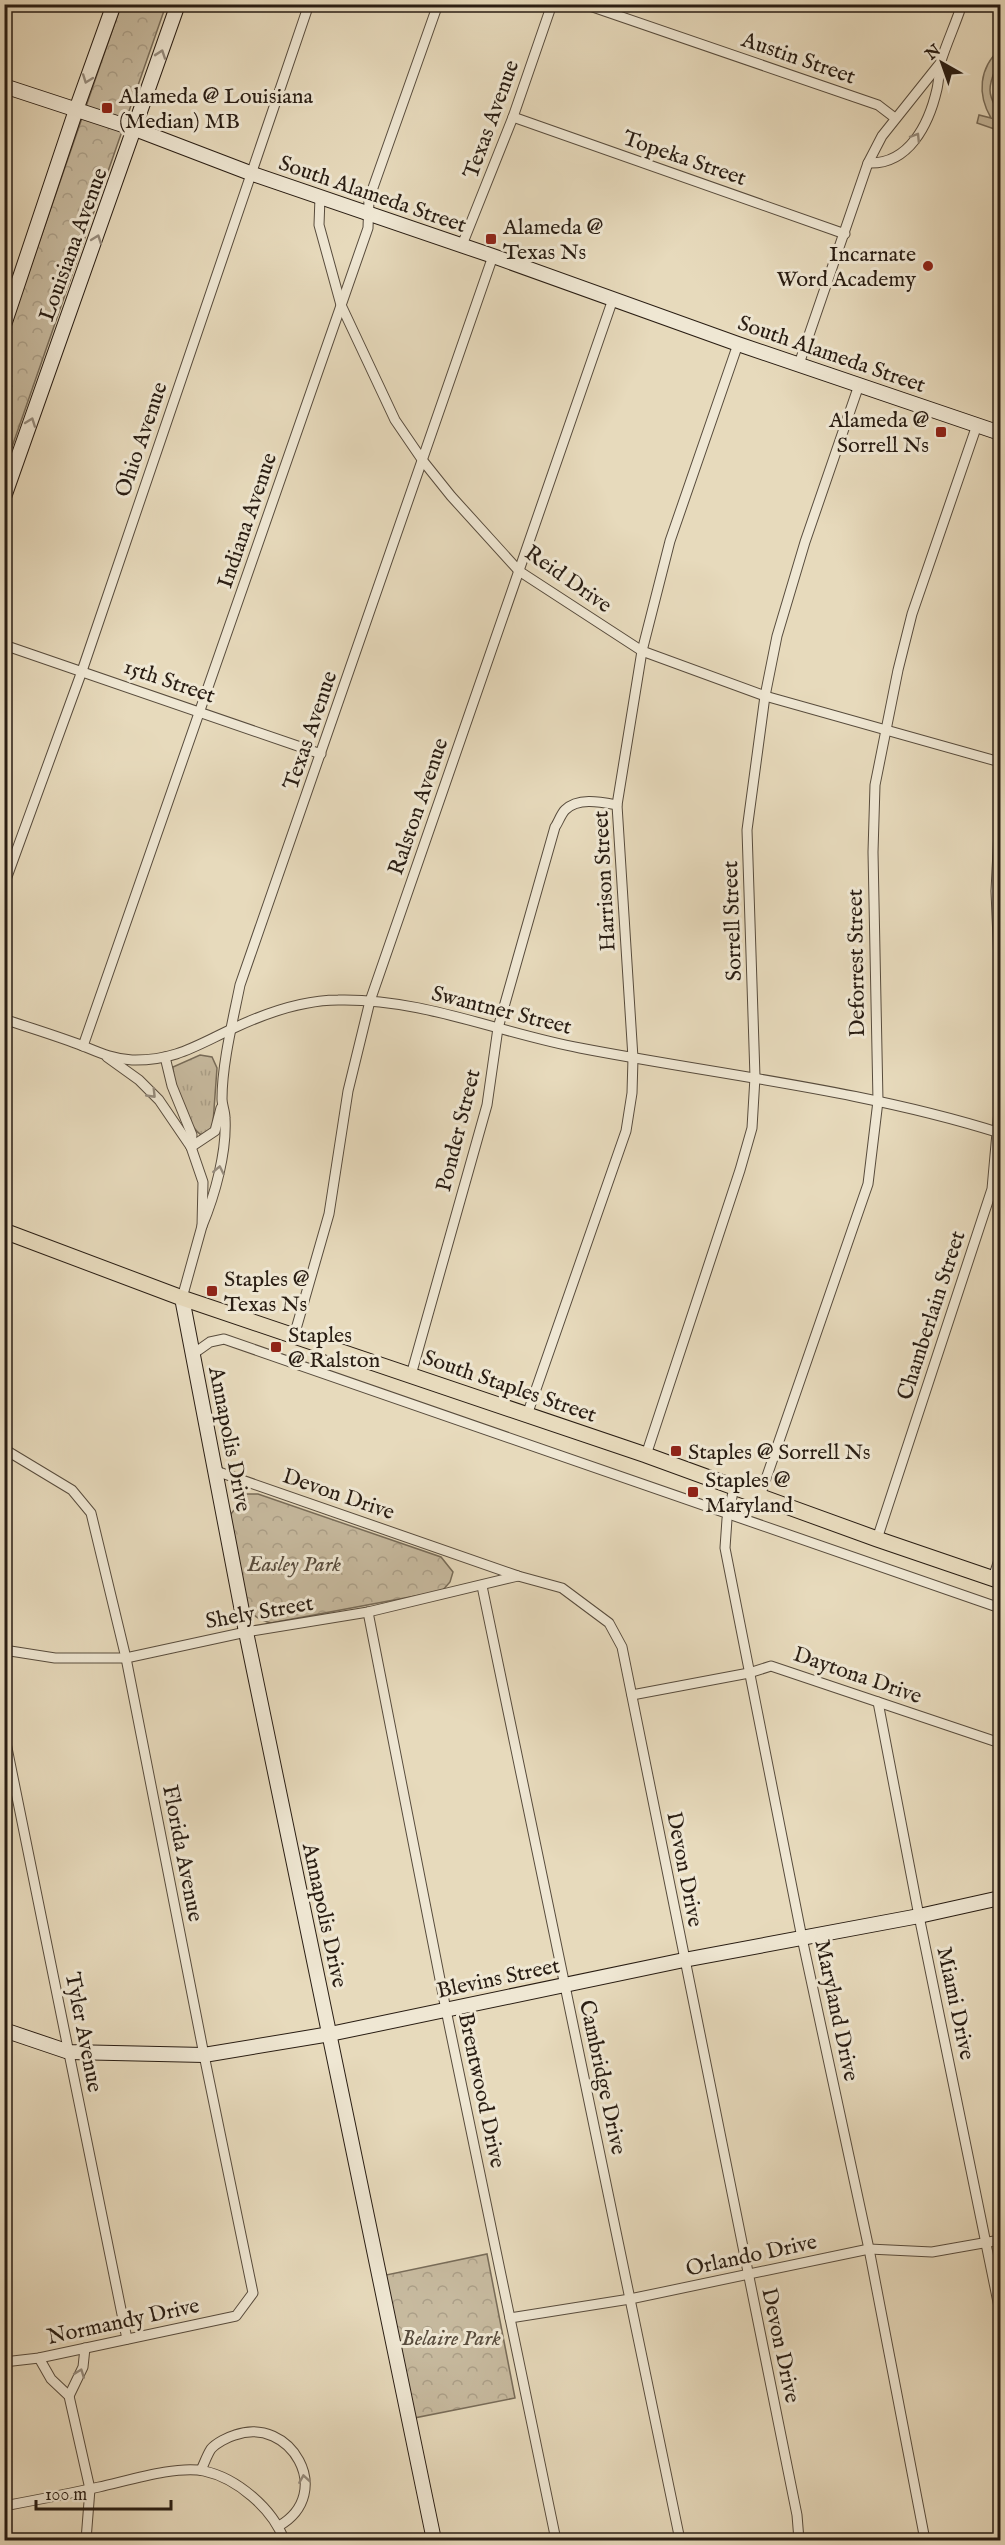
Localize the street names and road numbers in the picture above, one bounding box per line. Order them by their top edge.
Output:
street label: Austin Street [737,26,859,92]
street label: Texas Avenue [457,57,526,183]
street label: Topeka Street [619,125,750,193]
street label: South Alameda Street [275,150,470,240]
street label: Louisiana Avenue [33,164,115,325]
street label: South Alameda Street [734,310,929,400]
street label: Ohio Avenue [109,379,175,501]
street label: Indiana Avenue [212,449,284,592]
street label: Reid Drive [519,539,617,620]
street label: 15th Street [120,653,219,711]
street label: Texas Avenue [277,667,344,794]
street label: Ralston Avenue [382,735,455,879]
street label: Harrison Street [587,809,623,952]
street label: Sorrell Street [717,860,749,982]
street label: Deforrest Street [842,888,872,1037]
street label: Swantner Street [429,980,575,1042]
street label: Ponder Street [430,1066,488,1195]
street label: Chamberlain Street [891,1227,973,1404]
street label: South Staples Street [419,1344,600,1430]
street label: Annapolis Drive [201,1363,257,1514]
street label: Devon Drive [279,1463,398,1527]
street label: Shely Street [203,1590,316,1636]
street label: Daytona Drive [789,1641,925,1711]
street label: Florida Avenue [155,1783,209,1924]
street label: Devon Drive [659,1809,709,1929]
street label: Annapolis Drive [295,1840,353,1990]
street label: Maryland Drive [807,1937,865,2084]
street label: Miami Drive [929,1944,981,2063]
street label: Blevins Street [434,1952,563,2006]
street label: Tyler Avenue [58,1970,108,2095]
street label: Cambridge Drive [572,1997,632,2157]
street label: Brentwood Drive [451,2010,511,2170]
street label: Orlando Drive [683,2228,819,2283]
street label: Devon Drive [754,2285,806,2405]
street label: Normandy Drive [45,2292,202,2352]

